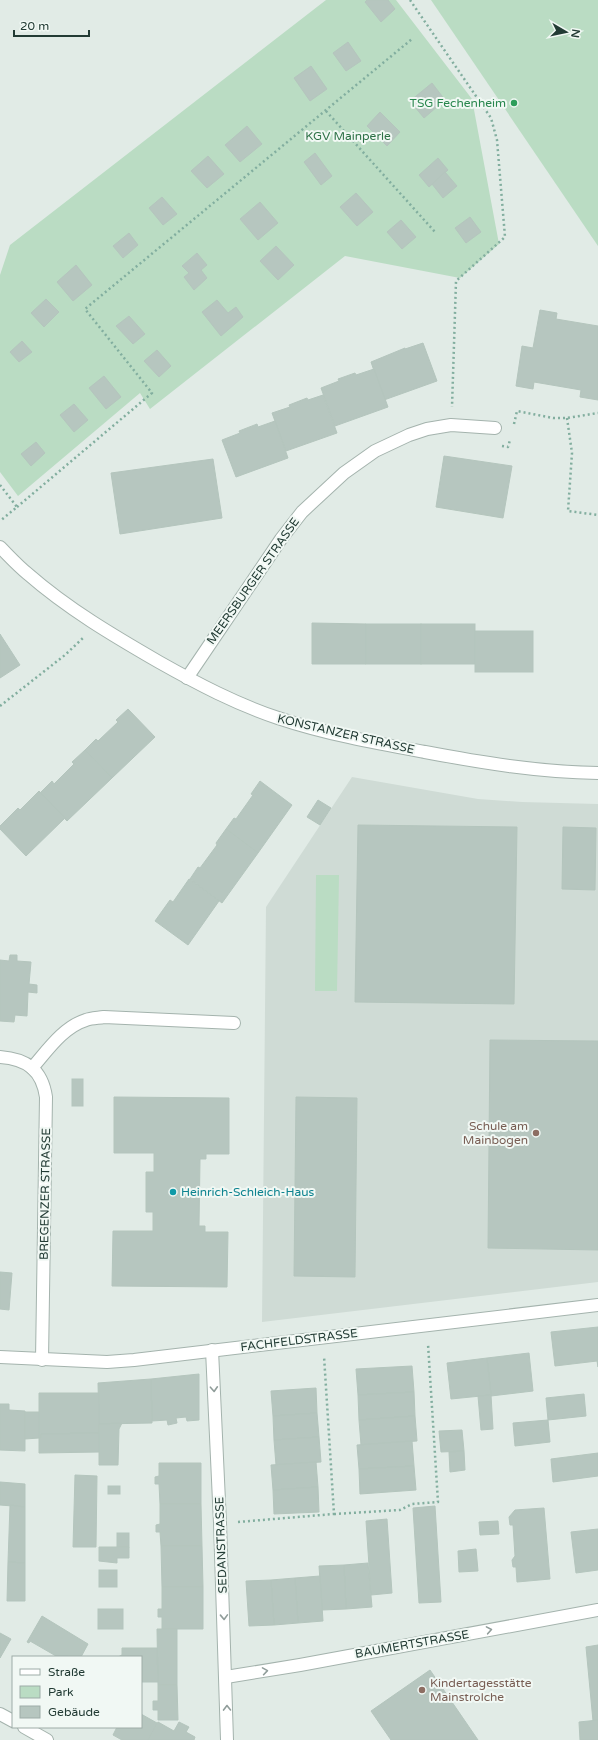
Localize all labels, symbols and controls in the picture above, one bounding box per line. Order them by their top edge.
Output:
scale bar [14,12,89,38]
north arrow [546,12,586,52]
text: 20 m [20,19,49,33]
text: N [568,28,582,39]
place label: TSG Fechenheim [410,96,506,110]
marker: TSG Fechenheim [509,98,519,108]
park label: KGV Mainperle [305,129,391,143]
street label: MEERSBURGER STRASSE [204,515,302,647]
street label: KONSTANZER STRASSE [276,711,416,757]
place label: Schule am Mainbogen [463,1119,528,1147]
street label: BREGENZER STRASSE [37,1128,53,1260]
marker: Schule am Mainbogen [531,1128,541,1138]
place label: Heinrich-Schleich-Haus [181,1185,314,1199]
marker: Heinrich-Schleich-Haus [168,1187,178,1197]
street label: FACHFELDSTRASSE [240,1326,359,1354]
one-way arrow [210,1386,218,1392]
street label: SEDANSTRASSE [212,1496,230,1594]
one-way arrow [220,1614,228,1620]
one-way arrow [486,1626,492,1635]
street label: BAUMERTSTRASSE [354,1627,470,1661]
legend [12,1656,142,1728]
text: Straße [48,1665,85,1679]
one-way arrow [261,1667,268,1675]
place label: Kindertagesstätte Mainstrolche [430,1676,532,1704]
text: Park [48,1685,74,1699]
marker: Kindertagesstätte Mainstrolche [417,1685,427,1695]
text: Gebäude [48,1705,100,1719]
one-way arrow [223,1705,231,1711]

